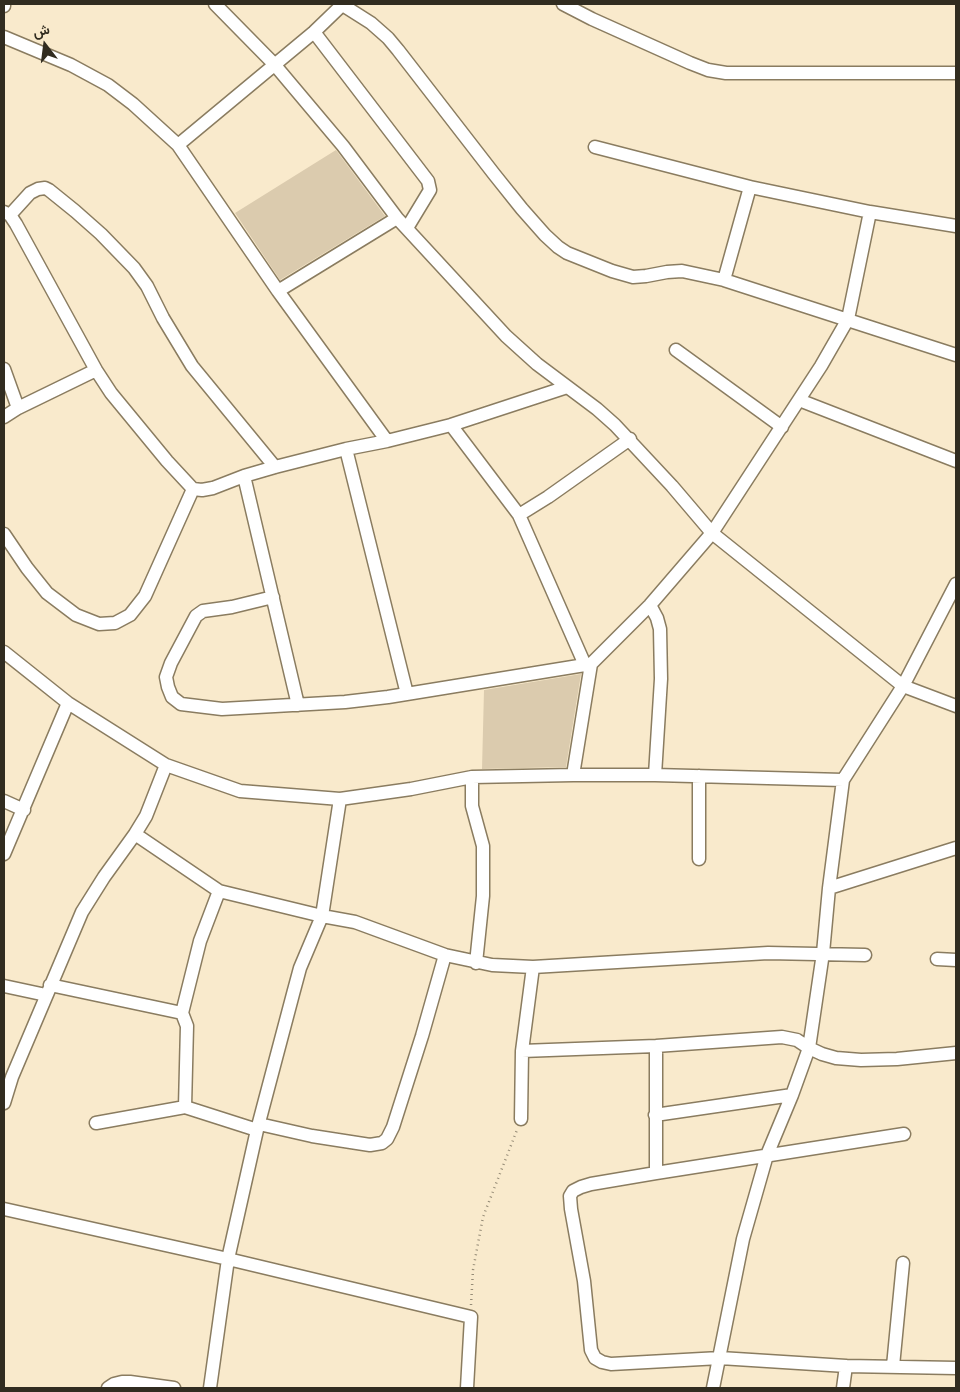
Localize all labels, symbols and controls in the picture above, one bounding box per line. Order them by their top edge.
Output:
north arrow [20,20,70,70]
text: ش [31,20,52,41]

